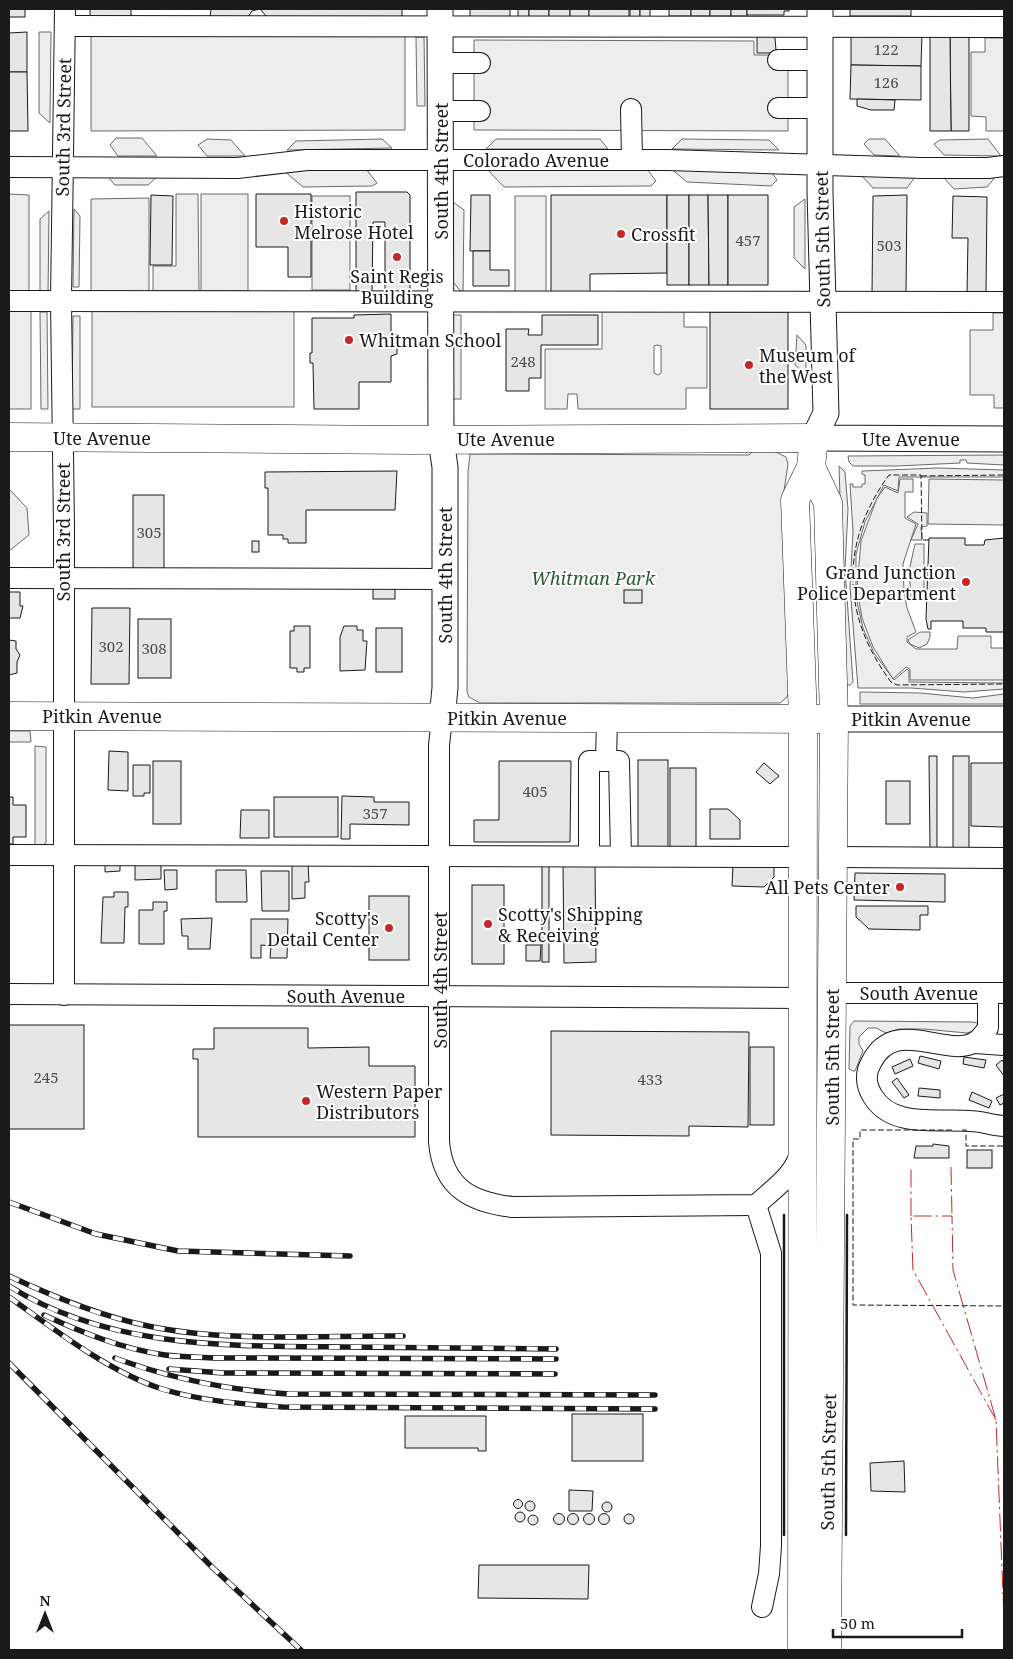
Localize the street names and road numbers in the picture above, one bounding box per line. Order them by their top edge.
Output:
street label: South 3rd Street [50,58,76,196]
street label: South 4th Street [429,103,453,239]
street label: Colorado Avenue [463,148,609,172]
street label: South 5th Street [809,170,835,308]
street label: Ute Avenue [53,426,151,450]
street label: Ute Avenue [457,427,555,451]
street label: Ute Avenue [862,427,960,451]
street label: South 3rd Street [51,463,75,601]
street label: South 4th Street [433,507,457,643]
street label: Pitkin Avenue [42,704,162,728]
street label: Pitkin Avenue [447,706,567,730]
street label: Pitkin Avenue [851,707,971,731]
street label: South 4th Street [428,912,452,1048]
street label: South Avenue [860,981,978,1005]
street label: South Avenue [287,984,405,1008]
street label: South 5th Street [820,989,844,1125]
street label: South 5th Street [815,1393,841,1531]

